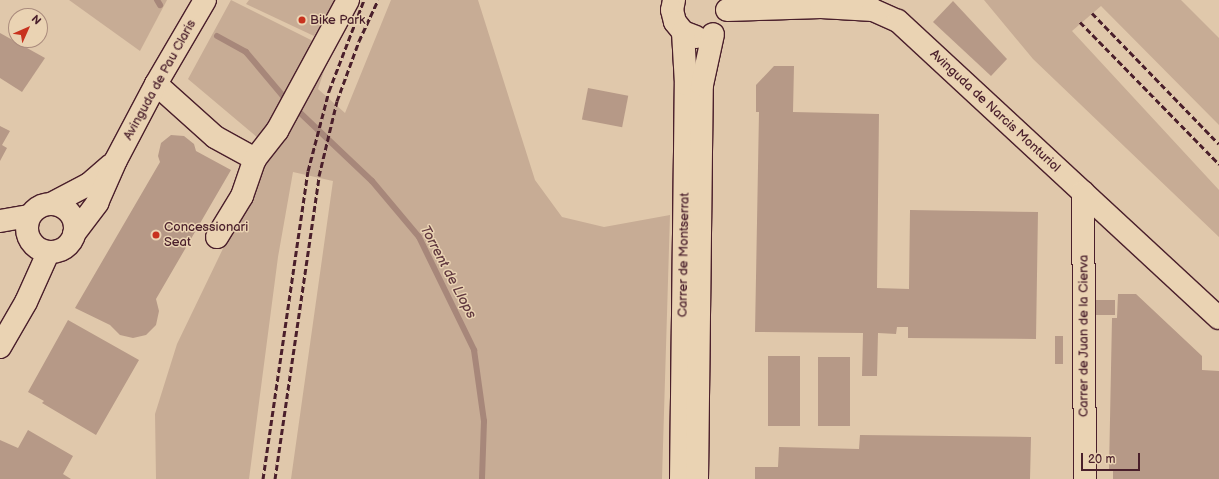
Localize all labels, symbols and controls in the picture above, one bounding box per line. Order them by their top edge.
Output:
north arrow [8,8,48,48]
text: N [29,12,44,27]
place label: Bike Park [310,12,365,28]
marker: Bike Park [297,15,307,25]
street label: Avinguda de Pau Claris [120,17,200,143]
street label: Avinguda de Narcis Monturiol [927,46,1063,176]
street label: Carrer de Montserrat [675,193,693,317]
place label: Concessionari Seat [164,220,248,251]
water label: Torrent de Llops [416,223,480,321]
marker: Concessionari Seat [151,230,161,240]
street label: Carrer de Juan de la Cierva [1076,255,1092,417]
scale bar [1083,445,1142,471]
text: 20 m [1088,452,1115,467]

